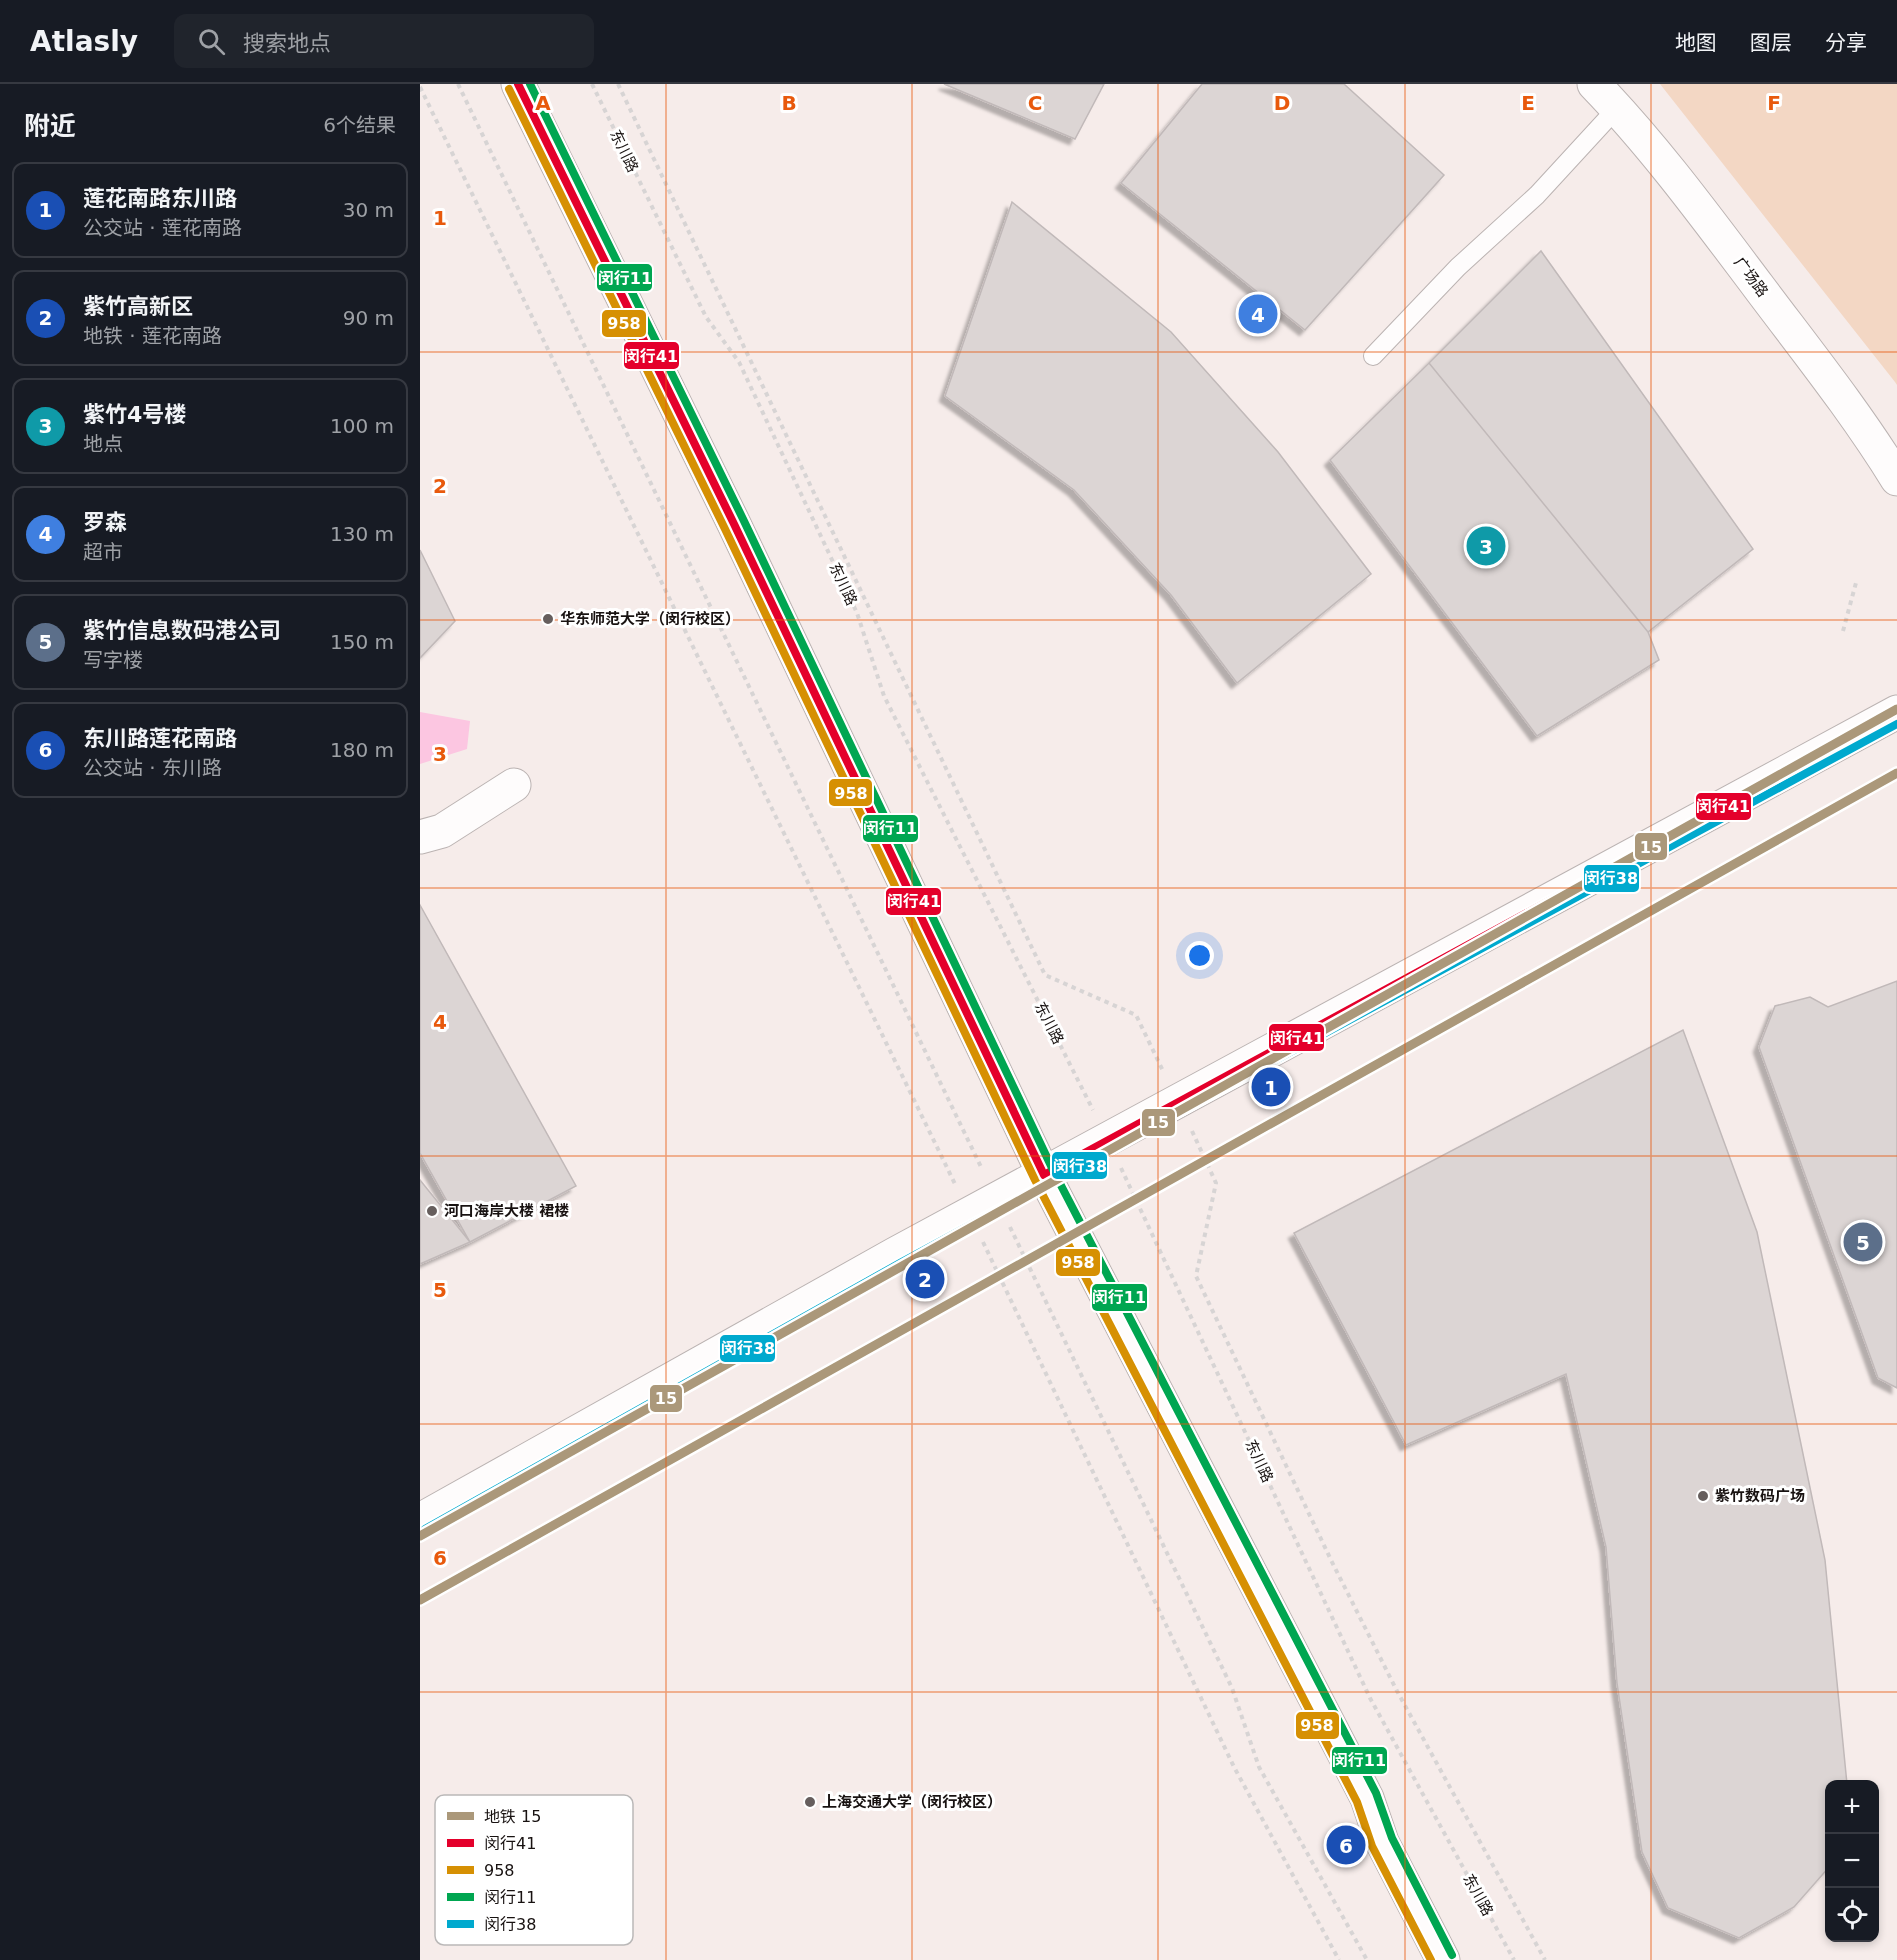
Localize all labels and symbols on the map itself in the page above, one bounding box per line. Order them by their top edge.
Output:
text: A [535,91,551,115]
text: B [781,91,797,115]
text: C [1028,91,1042,115]
text: D [1274,91,1290,115]
text: E [1521,91,1535,115]
text: F [1767,91,1781,115]
street label: 东川路 [606,127,642,175]
text: 1 [433,206,447,230]
street label: 广场路 [1730,254,1772,300]
line badge: 闵行11 [596,263,653,292]
text: 闵行11 [598,269,652,288]
pin: 4 [1238,292,1278,336]
line badge: 958 [601,309,647,338]
text: 958 [607,314,641,333]
line badge: 闵行41 [623,341,680,370]
text: 闵行41 [624,347,678,366]
text: 2 [433,474,447,498]
pin: 3 [1466,524,1506,568]
street label: 东川路 [825,560,861,608]
place label: 华东师范大学（闵行校区） [560,610,740,628]
marker: 华东师范大学（闵行校区） [541,612,555,626]
text: 3 [433,742,447,766]
line badge: 958 [828,778,873,807]
text: 958 [834,784,868,803]
line badge: 闵行41 [1695,792,1752,821]
text: 闵行41 [1696,797,1750,816]
line badge: 闵行11 [862,814,919,843]
text: 闵行11 [863,819,917,838]
line badge: 15 [1634,832,1668,861]
text: 15 [1640,838,1662,857]
line badge: 闵行38 [1583,864,1640,893]
text: 闵行38 [1584,869,1638,888]
line badge: 闵行41 [885,887,942,916]
text: 闵行41 [887,892,941,911]
your location [1185,941,1214,970]
street label: 东川路 [1031,999,1067,1047]
text: 4 [433,1010,447,1034]
line badge: 闵行41 [1268,1023,1325,1052]
text: 闵行41 [1270,1029,1324,1048]
pin: 1 [1252,1064,1290,1110]
line badge: 15 [1141,1108,1176,1137]
text: 15 [1147,1113,1169,1132]
line badge: 闵行38 [1051,1151,1108,1180]
text: 闵行38 [1053,1157,1107,1176]
place label: 河口海岸大楼 裙楼 [444,1202,569,1220]
marker: 河口海岸大楼 裙楼 [425,1204,439,1218]
pin: 5 [1844,1220,1882,1264]
line badge: 958 [1055,1248,1101,1277]
text: 958 [1061,1253,1095,1272]
pin: 2 [906,1256,944,1302]
text: 5 [433,1278,447,1302]
line badge: 闵行11 [1091,1283,1148,1312]
text: 闵行11 [1092,1288,1146,1307]
line badge: 闵行38 [719,1334,776,1363]
text: 闵行38 [721,1339,775,1358]
line badge: 15 [649,1384,683,1413]
text: 15 [655,1389,677,1408]
street label: 东川路 [1241,1437,1277,1485]
place label: 紫竹数码广场 [1715,1487,1805,1505]
marker: 紫竹数码广场 [1696,1489,1710,1503]
text: 6 [433,1546,447,1570]
line badge: 958 [1295,1711,1340,1740]
text: 958 [1300,1716,1334,1735]
line badge: 闵行11 [1331,1746,1388,1775]
text: 闵行11 [1332,1751,1386,1770]
place label: 上海交通大学（闵行校区） [822,1793,1002,1811]
legend [435,1795,633,1945]
marker: 上海交通大学（闵行校区） [803,1795,817,1809]
text: 地铁 15 [484,1807,541,1826]
pin: 6 [1326,1822,1366,1868]
text: 闵行41 [484,1834,536,1853]
text: 958 [484,1861,515,1880]
street label: 东川路 [1459,1871,1497,1919]
text: 闵行11 [484,1888,536,1907]
text: 闵行38 [484,1915,536,1934]

